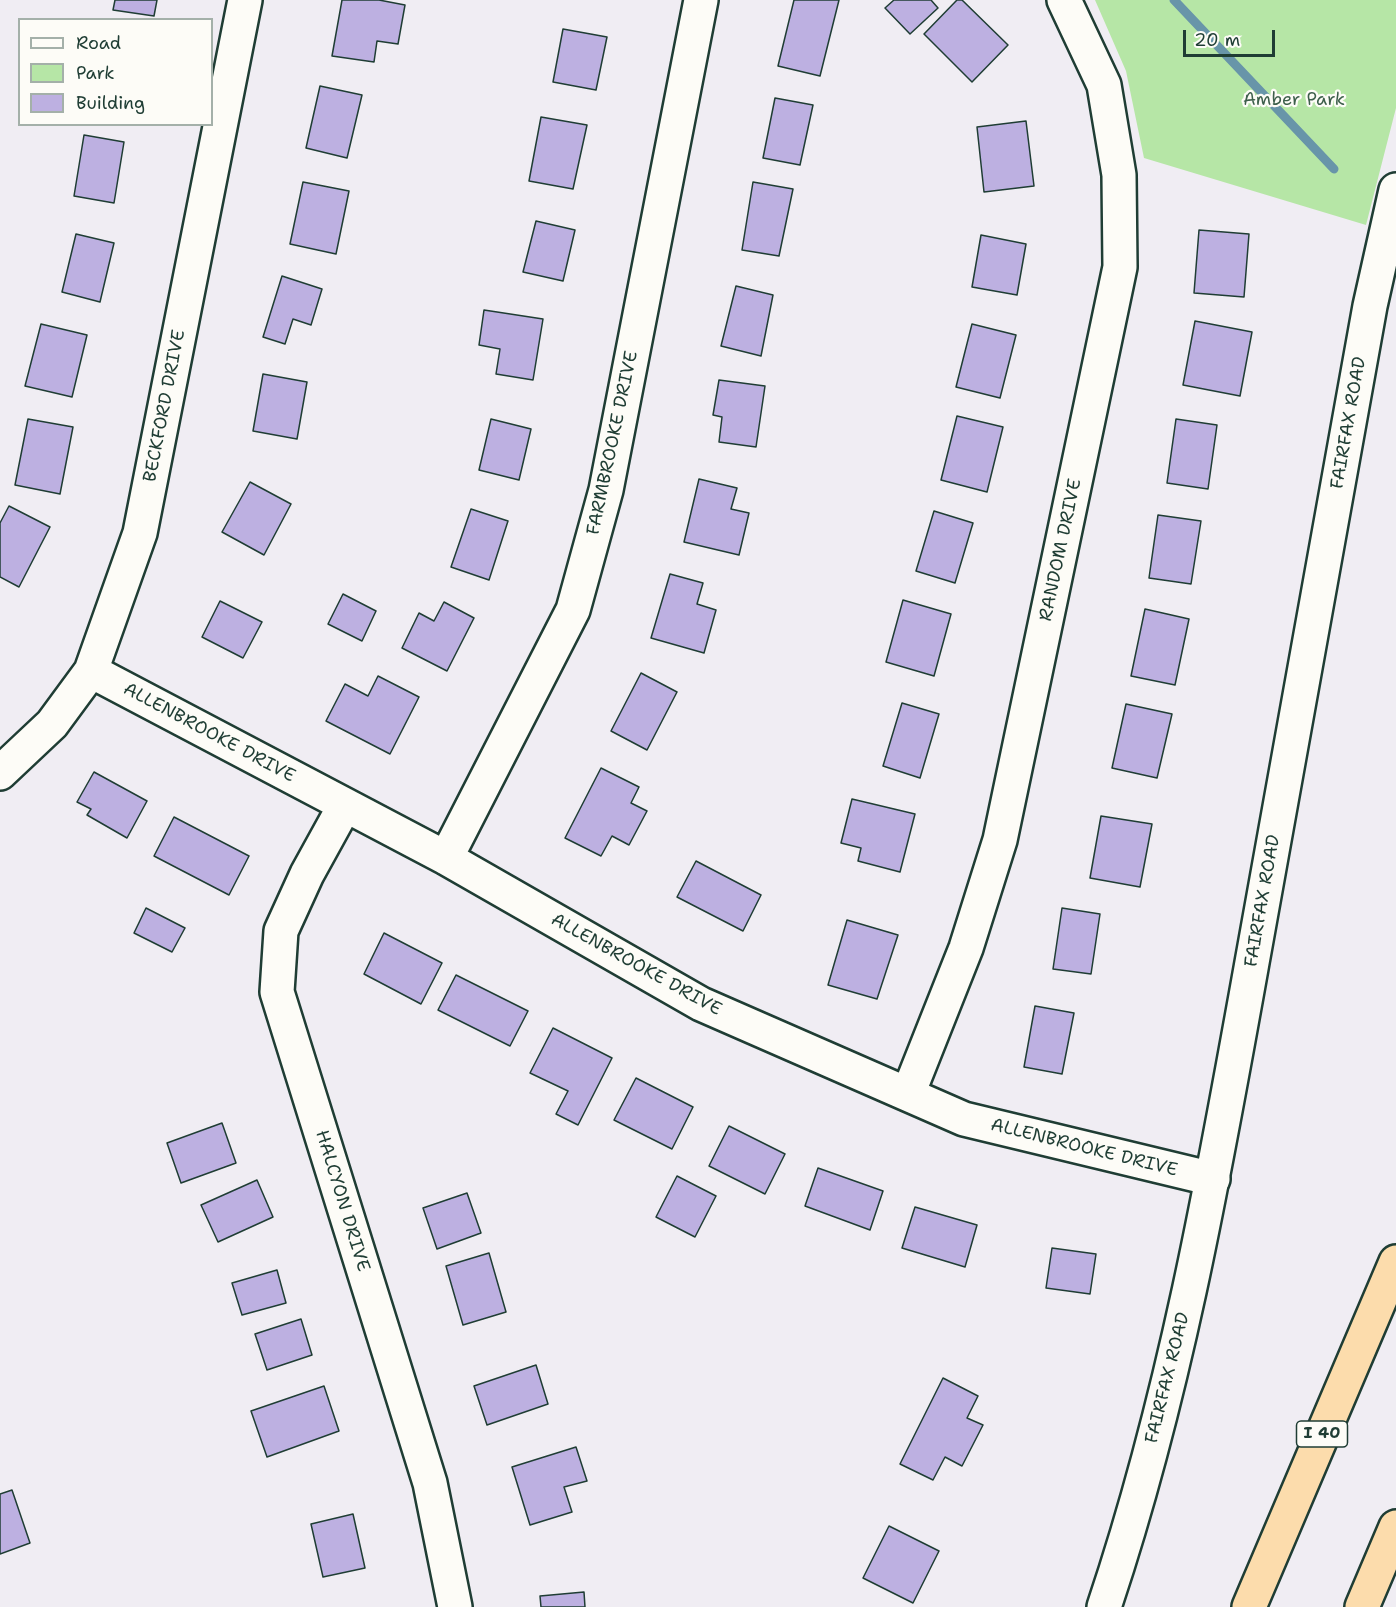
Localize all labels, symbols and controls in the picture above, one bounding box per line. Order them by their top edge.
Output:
legend [18,18,213,126]
scale bar [1186,18,1278,56]
text: 20 m [1194,28,1240,52]
text: Road [76,31,121,55]
text: Park [76,61,115,85]
park label: Amber Park [1243,89,1345,111]
text: Building [76,91,145,115]
street label: BECKFORD DRIVE [140,328,190,484]
street label: FARMBROOKE DRIVE [583,349,643,537]
street label: FAIRFAX ROAD [1327,355,1371,491]
street label: RANDOM DRIVE [1035,477,1087,623]
street label: ALLENBROOKE DRIVE [119,678,299,788]
street label: FAIRFAX ROAD [1241,833,1285,969]
street label: ALLENBROOKE DRIVE [547,909,725,1021]
street label: ALLENBROOKE DRIVE [988,1114,1180,1182]
street label: HALCYON DRIVE [310,1128,374,1274]
street label: FAIRFAX ROAD [1141,1310,1195,1446]
road number: I 40 [1296,1421,1348,1447]

